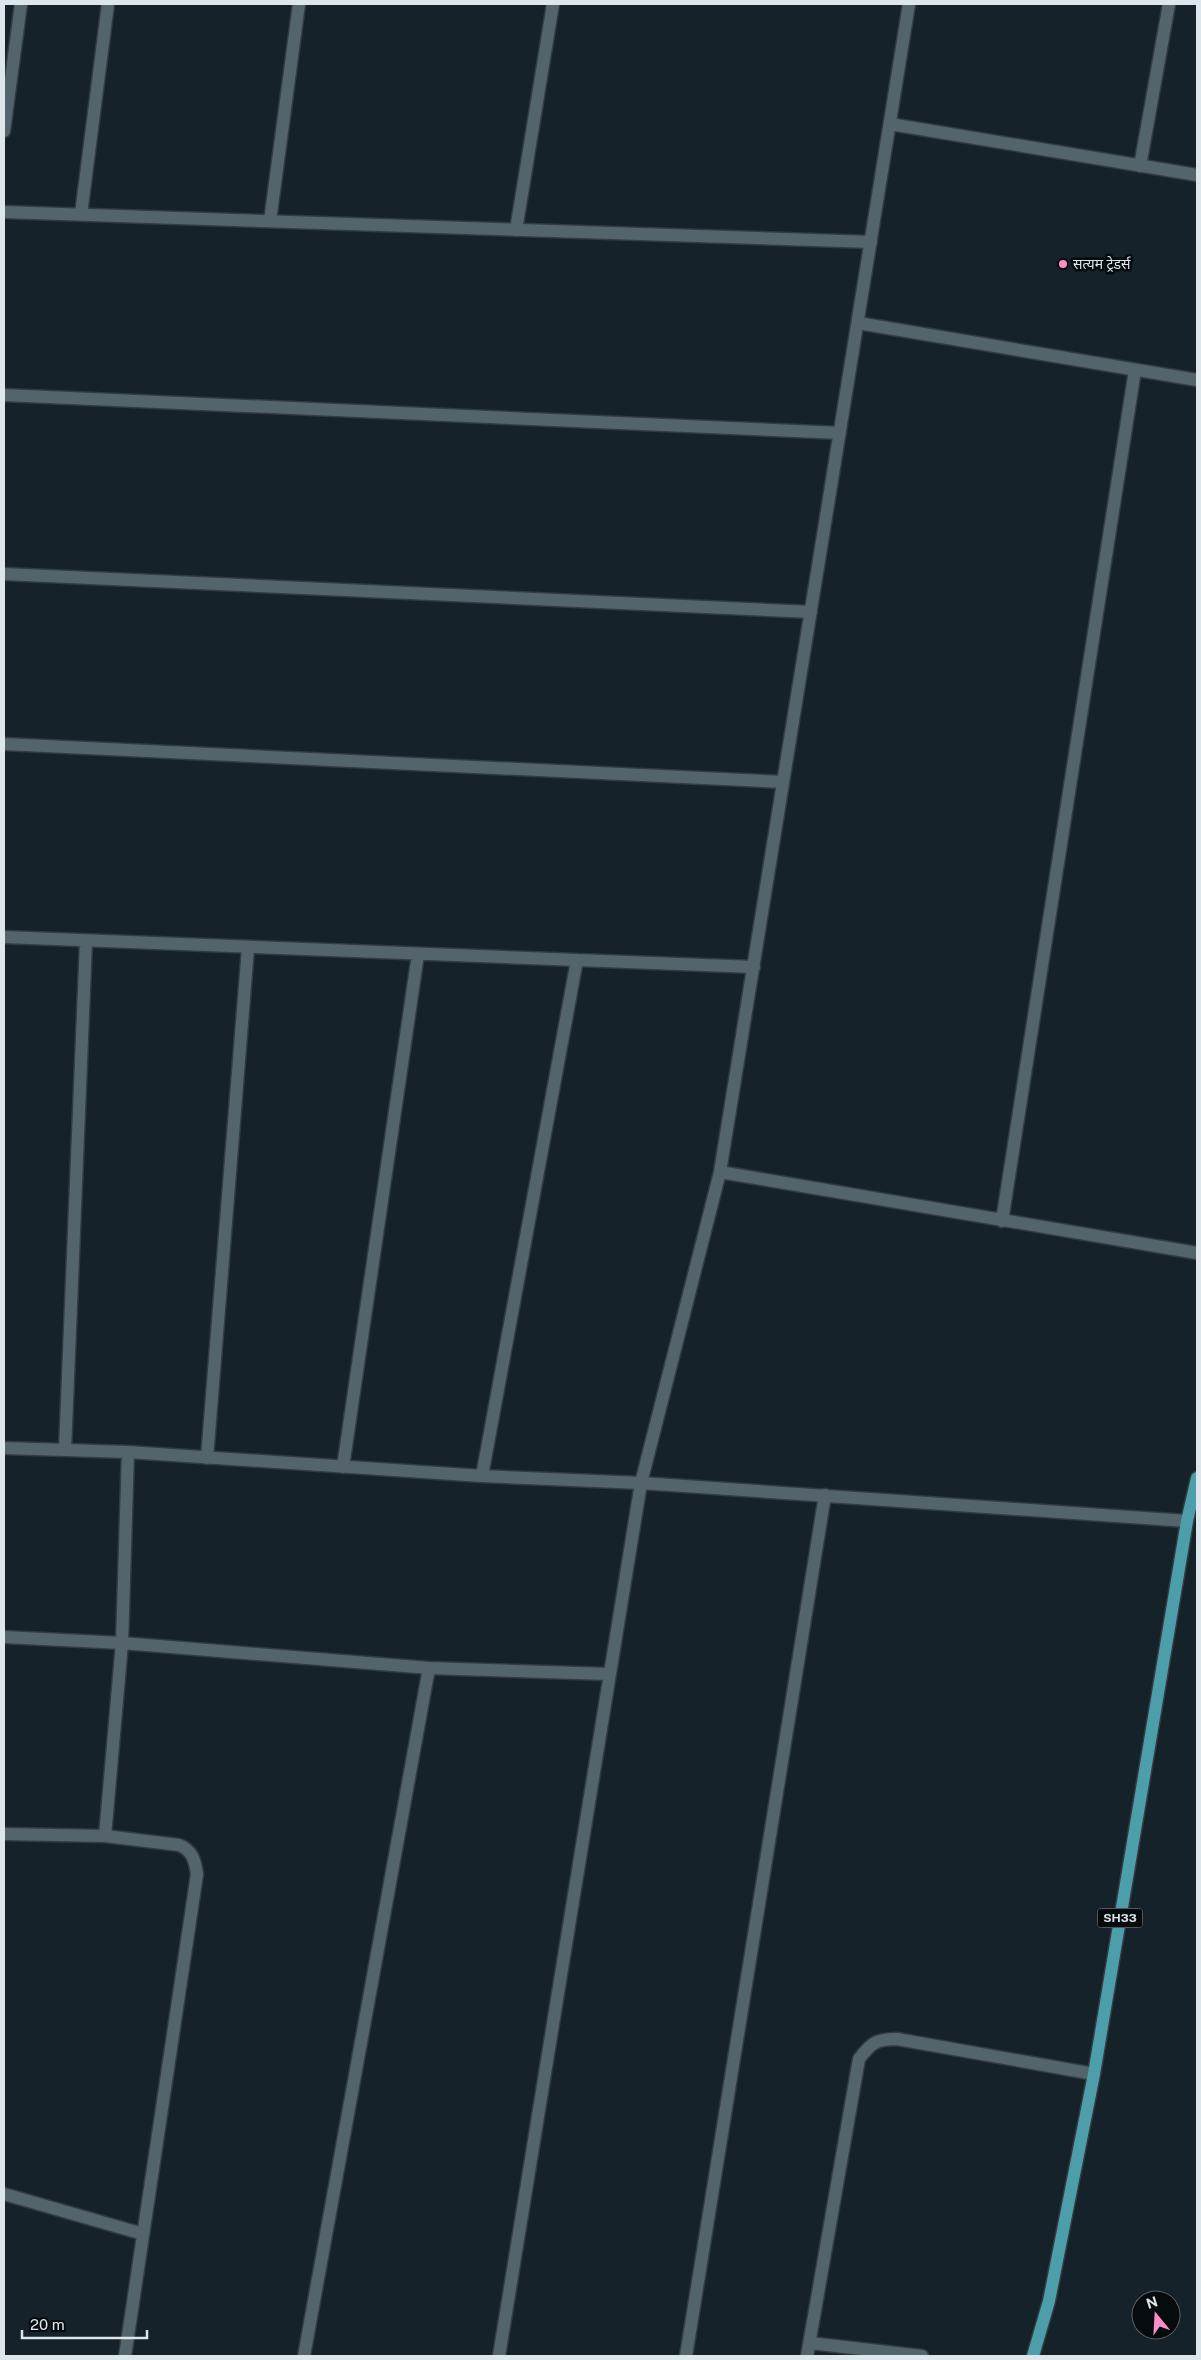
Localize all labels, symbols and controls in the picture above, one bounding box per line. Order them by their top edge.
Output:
place label: सत्यम ट्रेडर्स [1073,255,1131,273]
marker: सत्यम ट्रेडर्स [1057,258,1069,270]
road number: SH33 [1098,1909,1142,1928]
north arrow [1131,2290,1181,2340]
text: N [1144,2293,1160,2312]
scale bar [22,2308,148,2340]
text: 20 m [30,2316,65,2333]

